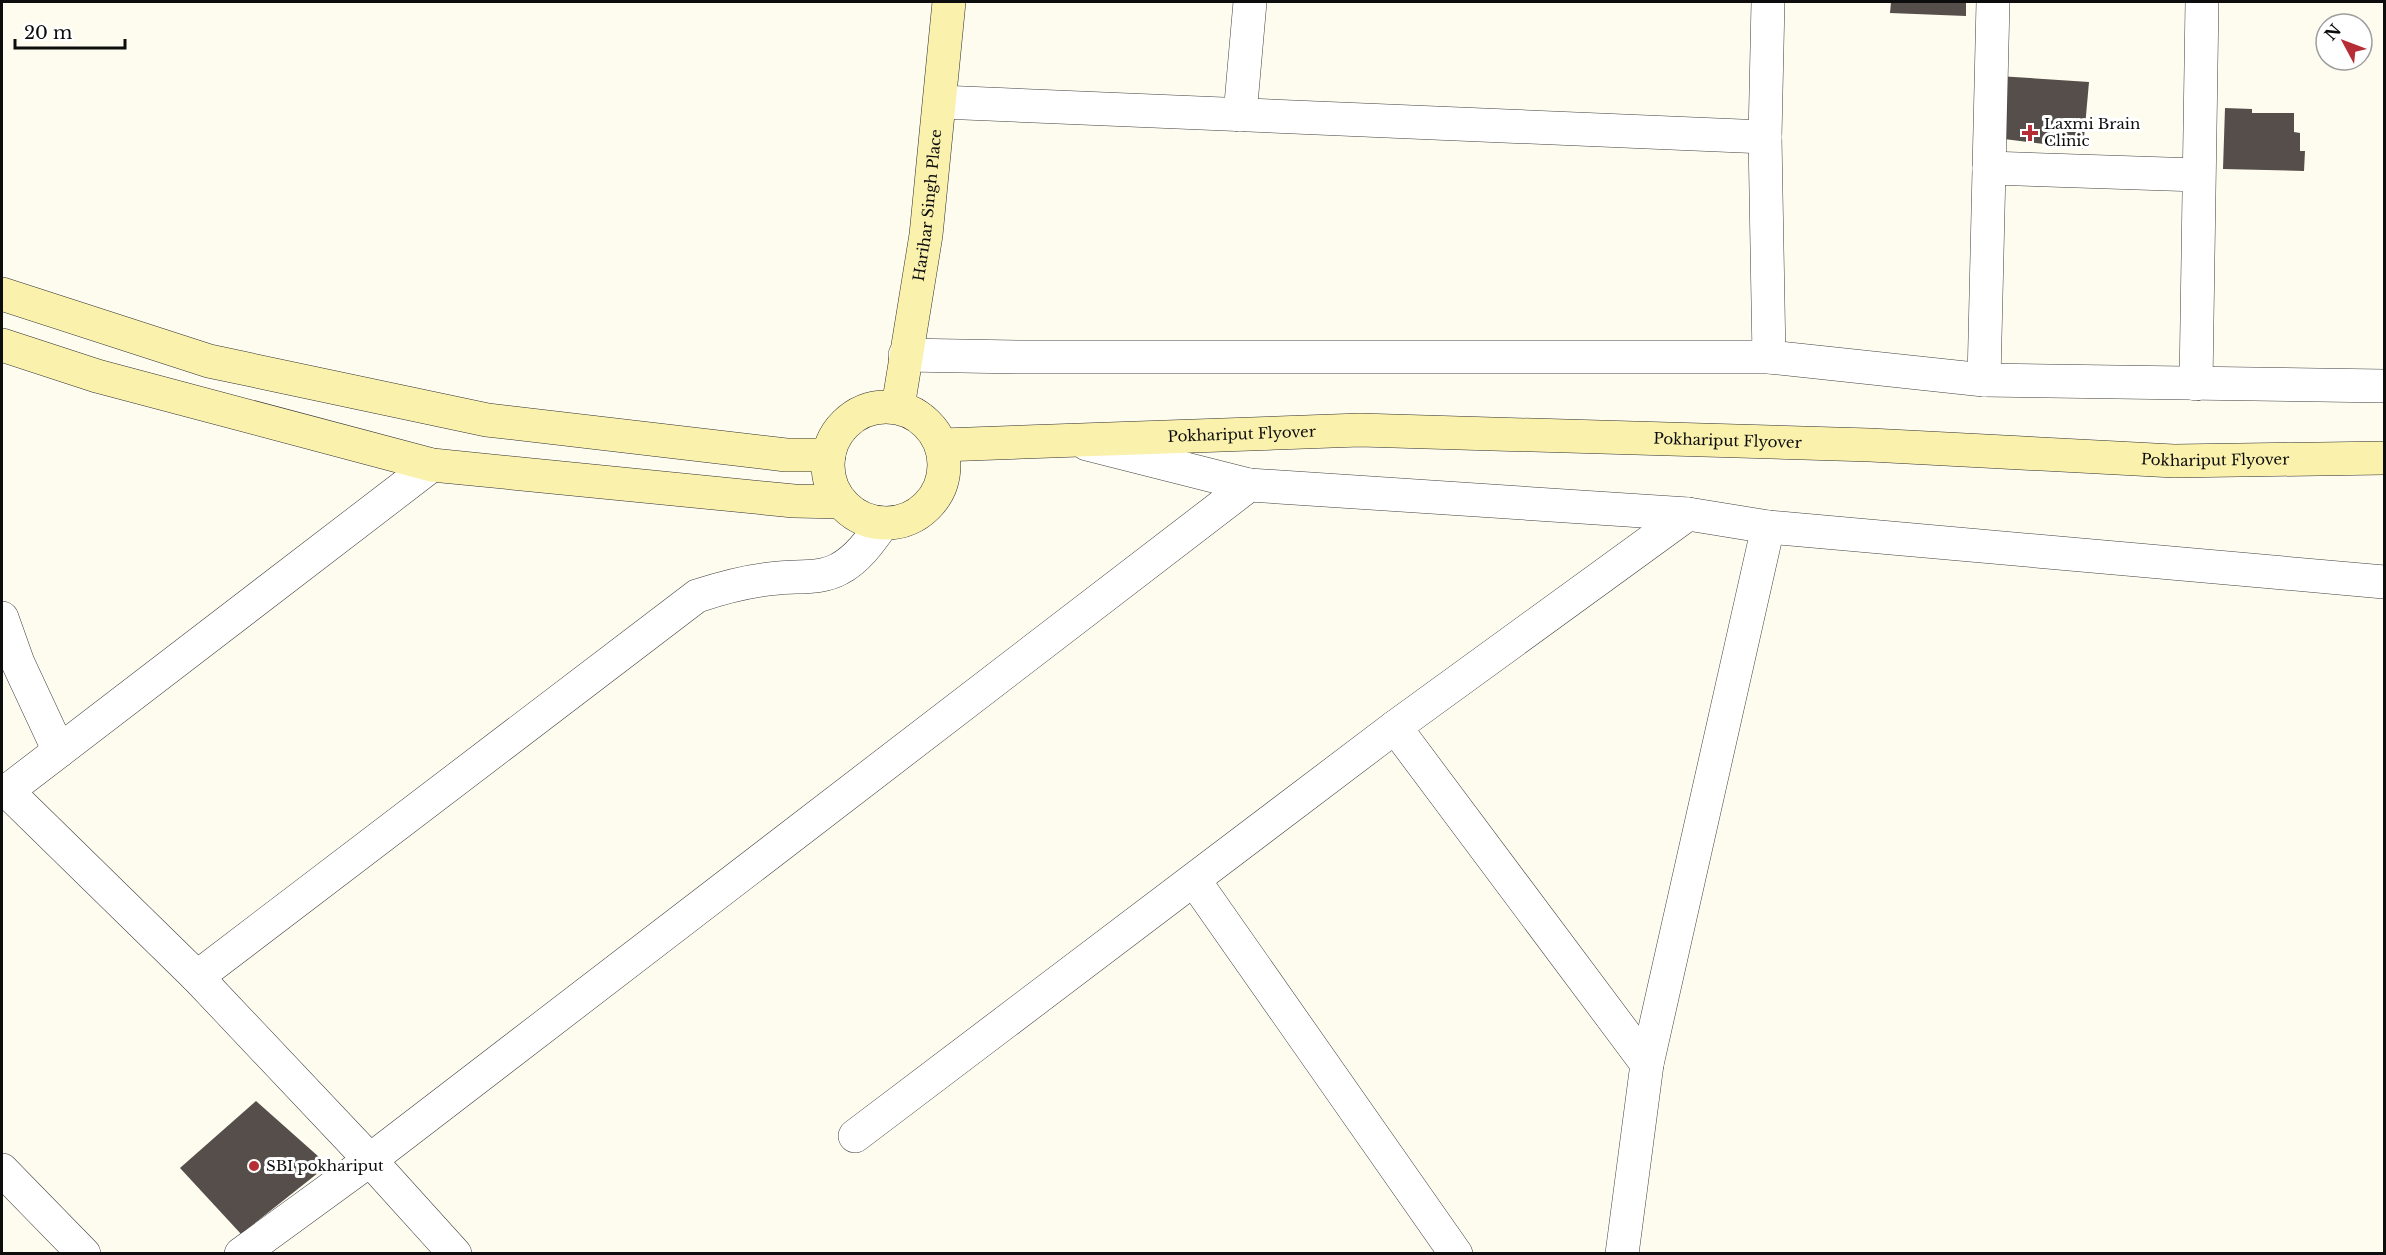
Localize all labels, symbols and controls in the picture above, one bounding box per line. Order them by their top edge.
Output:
scale bar [15,12,124,50]
north arrow [2314,12,2374,72]
text: N [2320,20,2345,44]
text: 20 m [24,22,72,44]
place label: Laxmi Brain Clinic [2044,114,2140,150]
marker: Laxmi Brain Clinic [2021,124,2039,142]
street label: Harihar Singh Place [909,128,945,283]
street label: Pokhariput Flyover [1167,422,1317,446]
street label: Pokhariput Flyover [1653,429,1803,452]
street label: Pokhariput Flyover [2140,449,2290,470]
place label: SBI pokhariput [266,1156,384,1175]
marker: SBI pokhariput [247,1159,261,1173]

